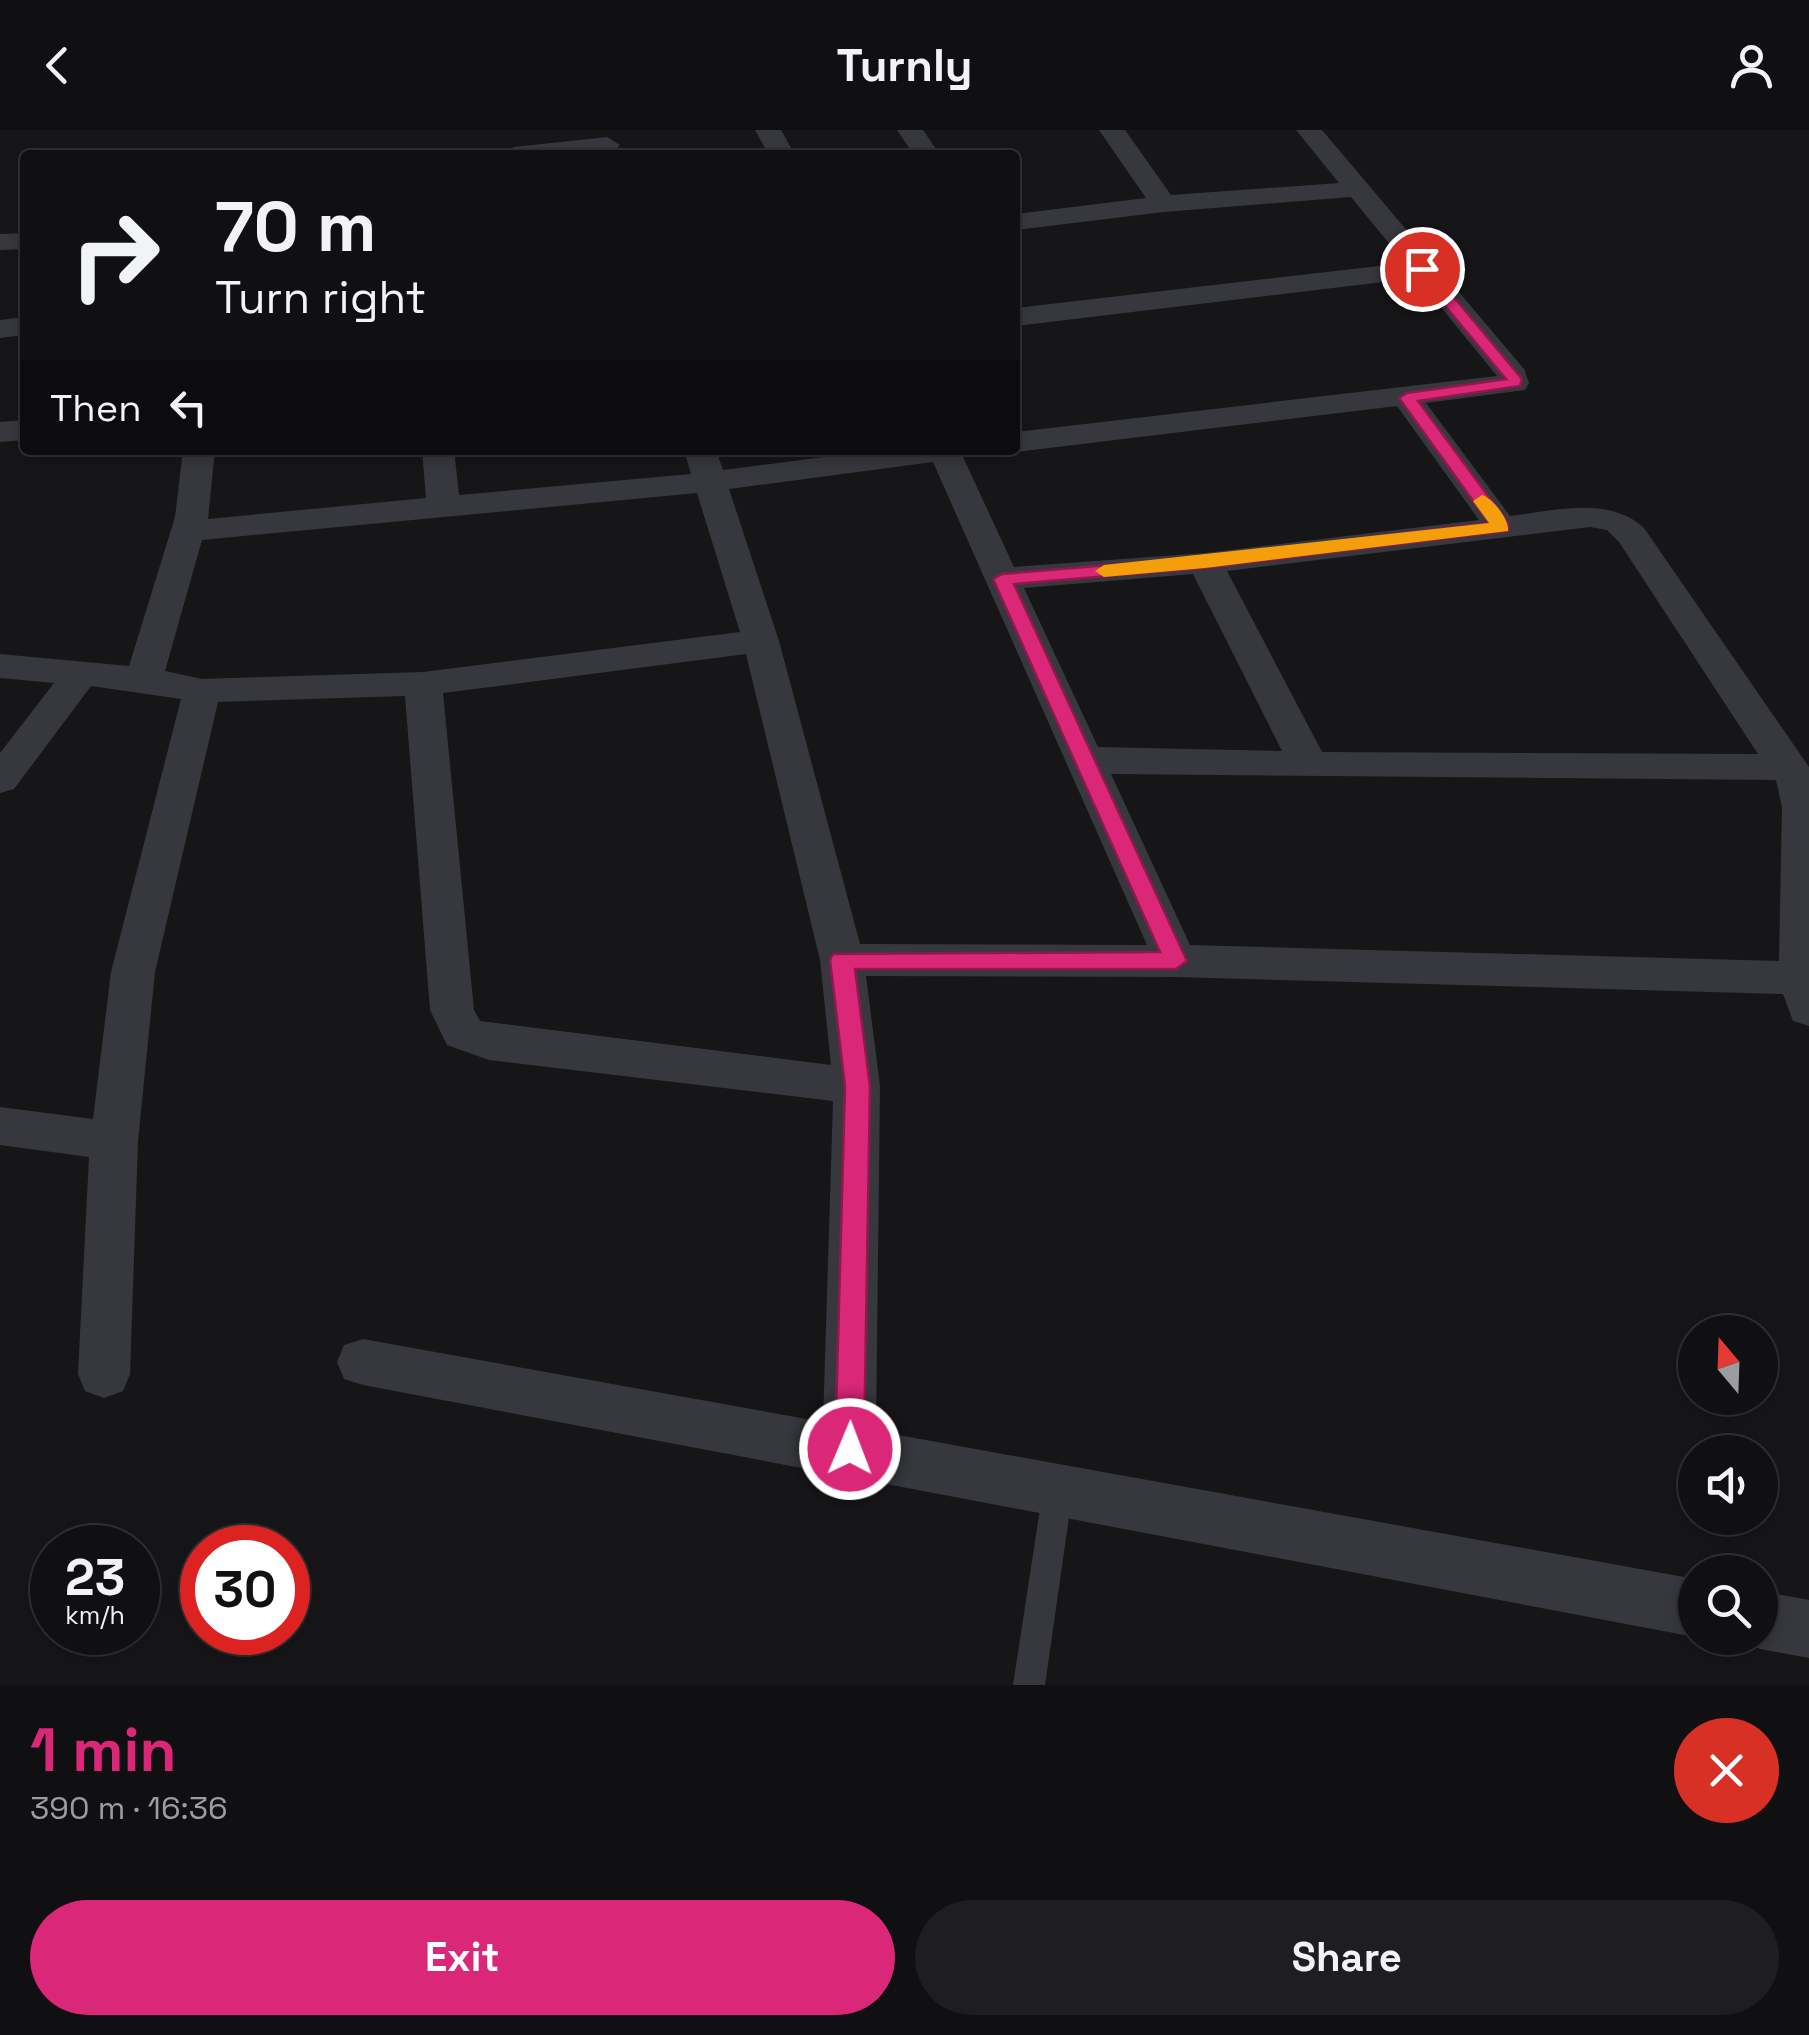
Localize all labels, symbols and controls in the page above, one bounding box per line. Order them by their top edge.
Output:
text: Turnly [836,37,973,94]
icon: back [30,38,85,93]
icon: person [1724,38,1779,93]
text: 70 m [215,182,376,271]
icon: right [50,190,180,320]
pin [1380,227,1465,312]
icon: arrive [1395,242,1450,297]
text: Turn right [215,269,426,326]
icon: left [161,380,216,435]
text: Then [50,384,141,432]
north arrow [1678,1315,1778,1415]
map controls [1678,1315,1778,1655]
position arrow [798,1397,902,1501]
button: sound [1678,1435,1778,1535]
speed limit sign: 30 [180,1525,310,1655]
text: 23 [65,1546,125,1610]
button: search [1678,1555,1778,1655]
text: km/h [65,1599,125,1631]
text: 1 min [30,1712,177,1789]
button: close [1674,1718,1779,1823]
text: 390 m · 16:36 [30,1788,228,1828]
button: Exit [30,1900,895,2015]
button: Share [915,1900,1779,2015]

